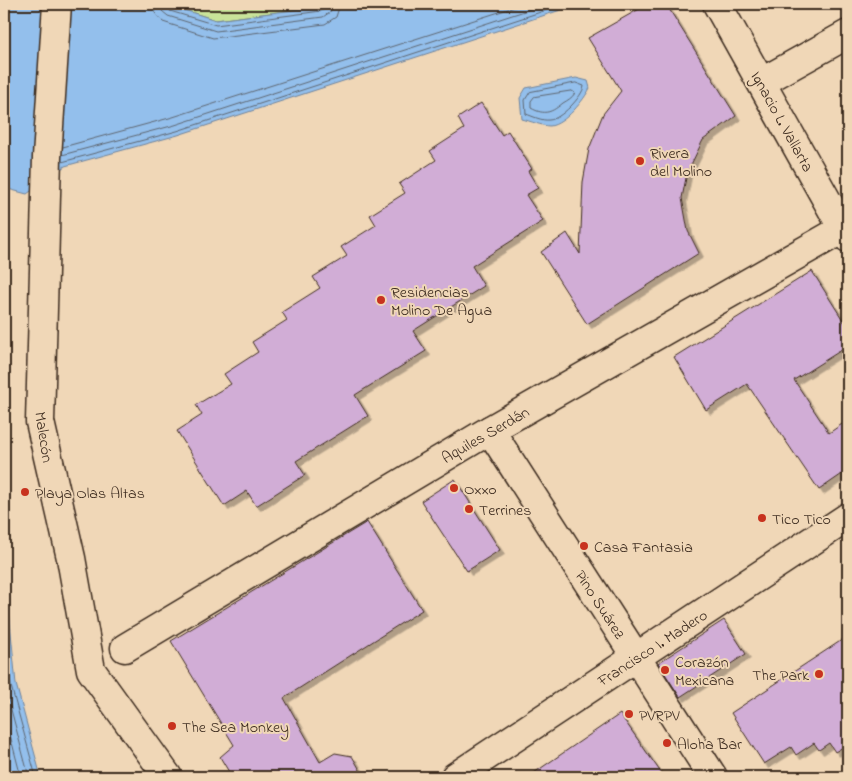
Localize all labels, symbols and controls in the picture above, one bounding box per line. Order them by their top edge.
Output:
street label: Ignacio L. Vallarta [744,67,819,177]
place label: Rivera del Molino [650,142,712,184]
marker: Rivera del Molino [634,155,646,167]
place label: Residencias Molino De Agua [391,281,492,323]
marker: Residencias Molino De Agua [375,294,387,306]
street label: Aquiles Serdán [438,401,534,471]
street label: Malecón [27,410,59,465]
place label: Oxxo [464,478,497,502]
place label: Playa Olas Altas [35,482,145,506]
marker: Oxxo [448,482,460,494]
marker: Playa Olas Altas [19,486,31,498]
place label: Terrines [479,499,531,523]
marker: Terrines [463,503,475,515]
place label: Tico Tico [772,508,831,532]
marker: Tico Tico [756,512,768,524]
place label: Casa Fantasia [594,536,693,560]
marker: Casa Fantasia [578,540,590,552]
street label: Pino Suárez [568,566,631,644]
street label: Francisco I. Madero [592,604,713,694]
place label: Corazón Mexicana [675,651,734,693]
marker: Corazón Mexicana [659,664,671,676]
place label: The Park [752,664,810,688]
marker: The Park [813,668,825,680]
place label: PVRPV [639,704,680,728]
marker: PVRPV [623,708,635,720]
place label: The Sea Monkey [182,716,289,740]
marker: The Sea Monkey [166,720,178,732]
place label: Aloha Bar [677,733,742,757]
marker: Aloha Bar [661,737,673,749]

